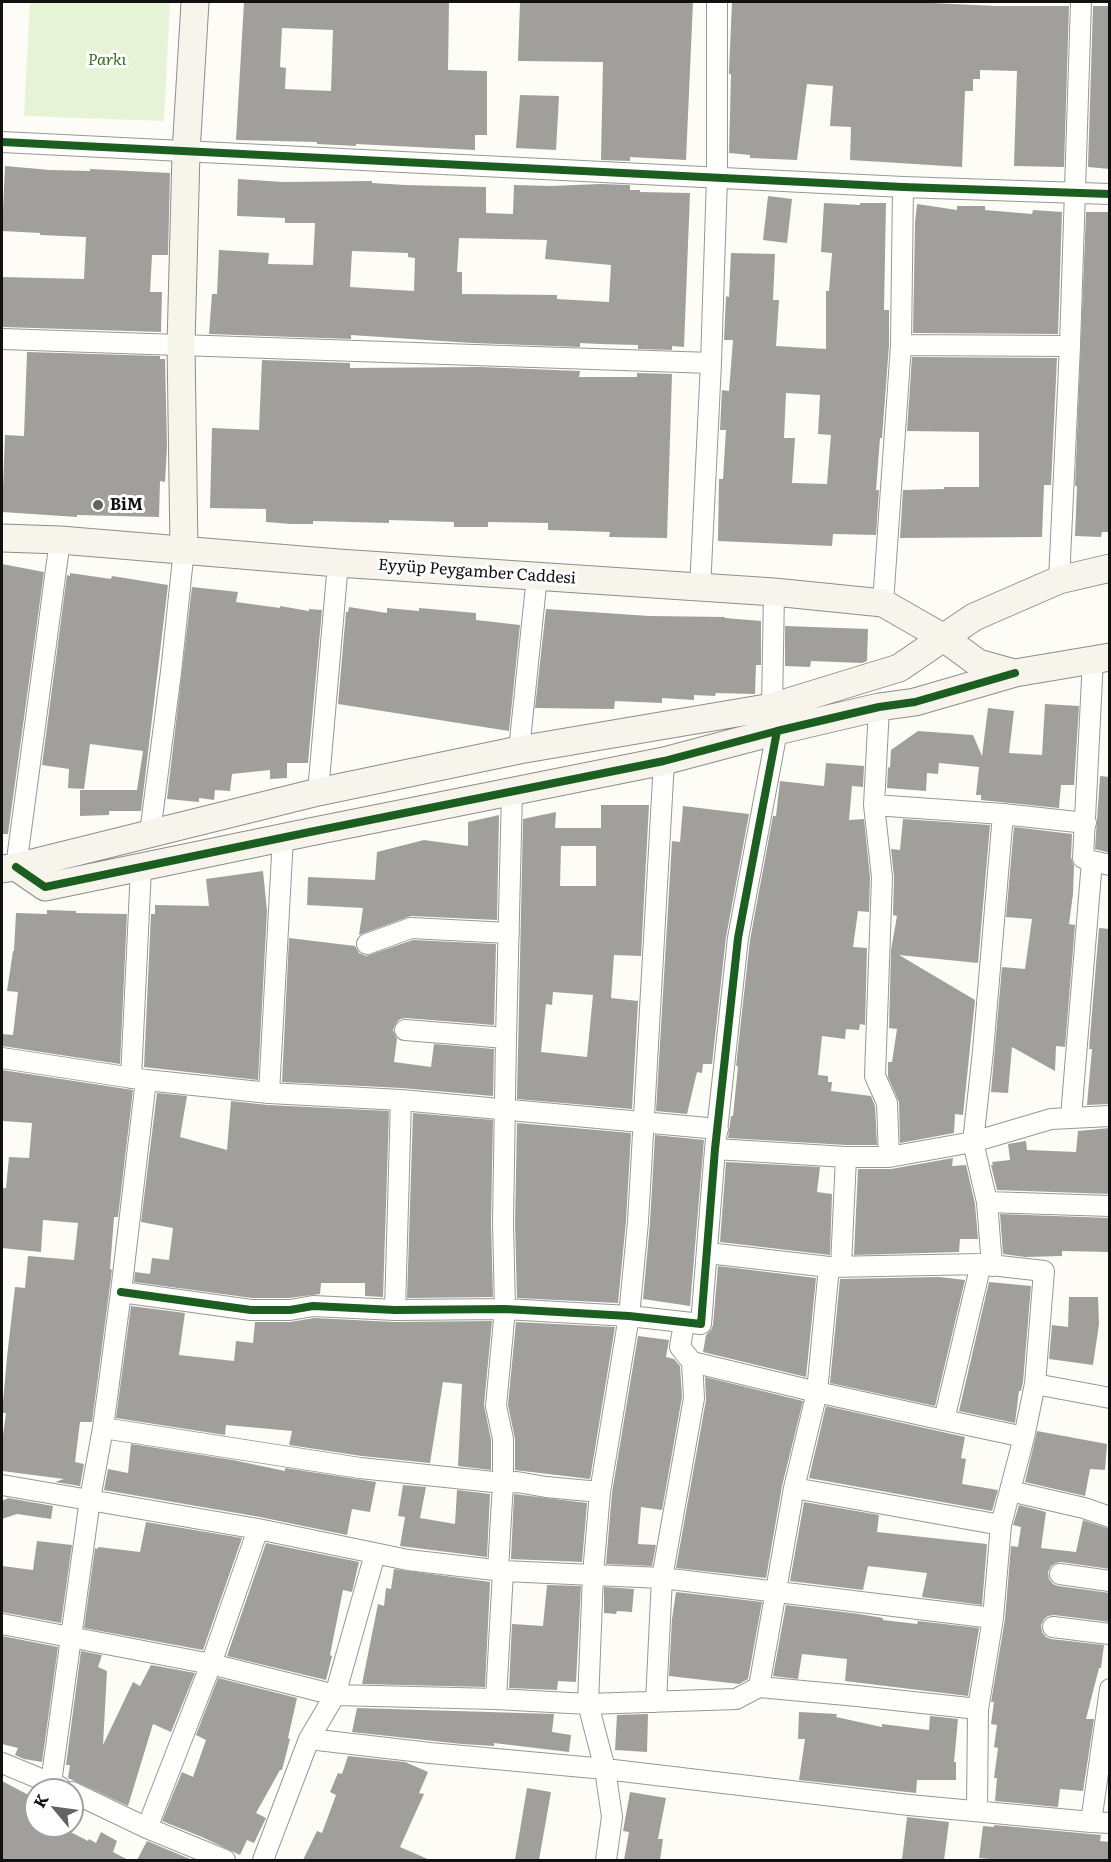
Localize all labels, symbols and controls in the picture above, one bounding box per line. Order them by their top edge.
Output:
park label: Parkı [88,50,126,70]
place label: BiM [110,495,143,515]
marker: BiM [91,498,105,512]
street label: Eyyüp Peygamber Caddesi [377,556,577,588]
north arrow [24,1778,84,1838]
text: K [26,1789,54,1812]

